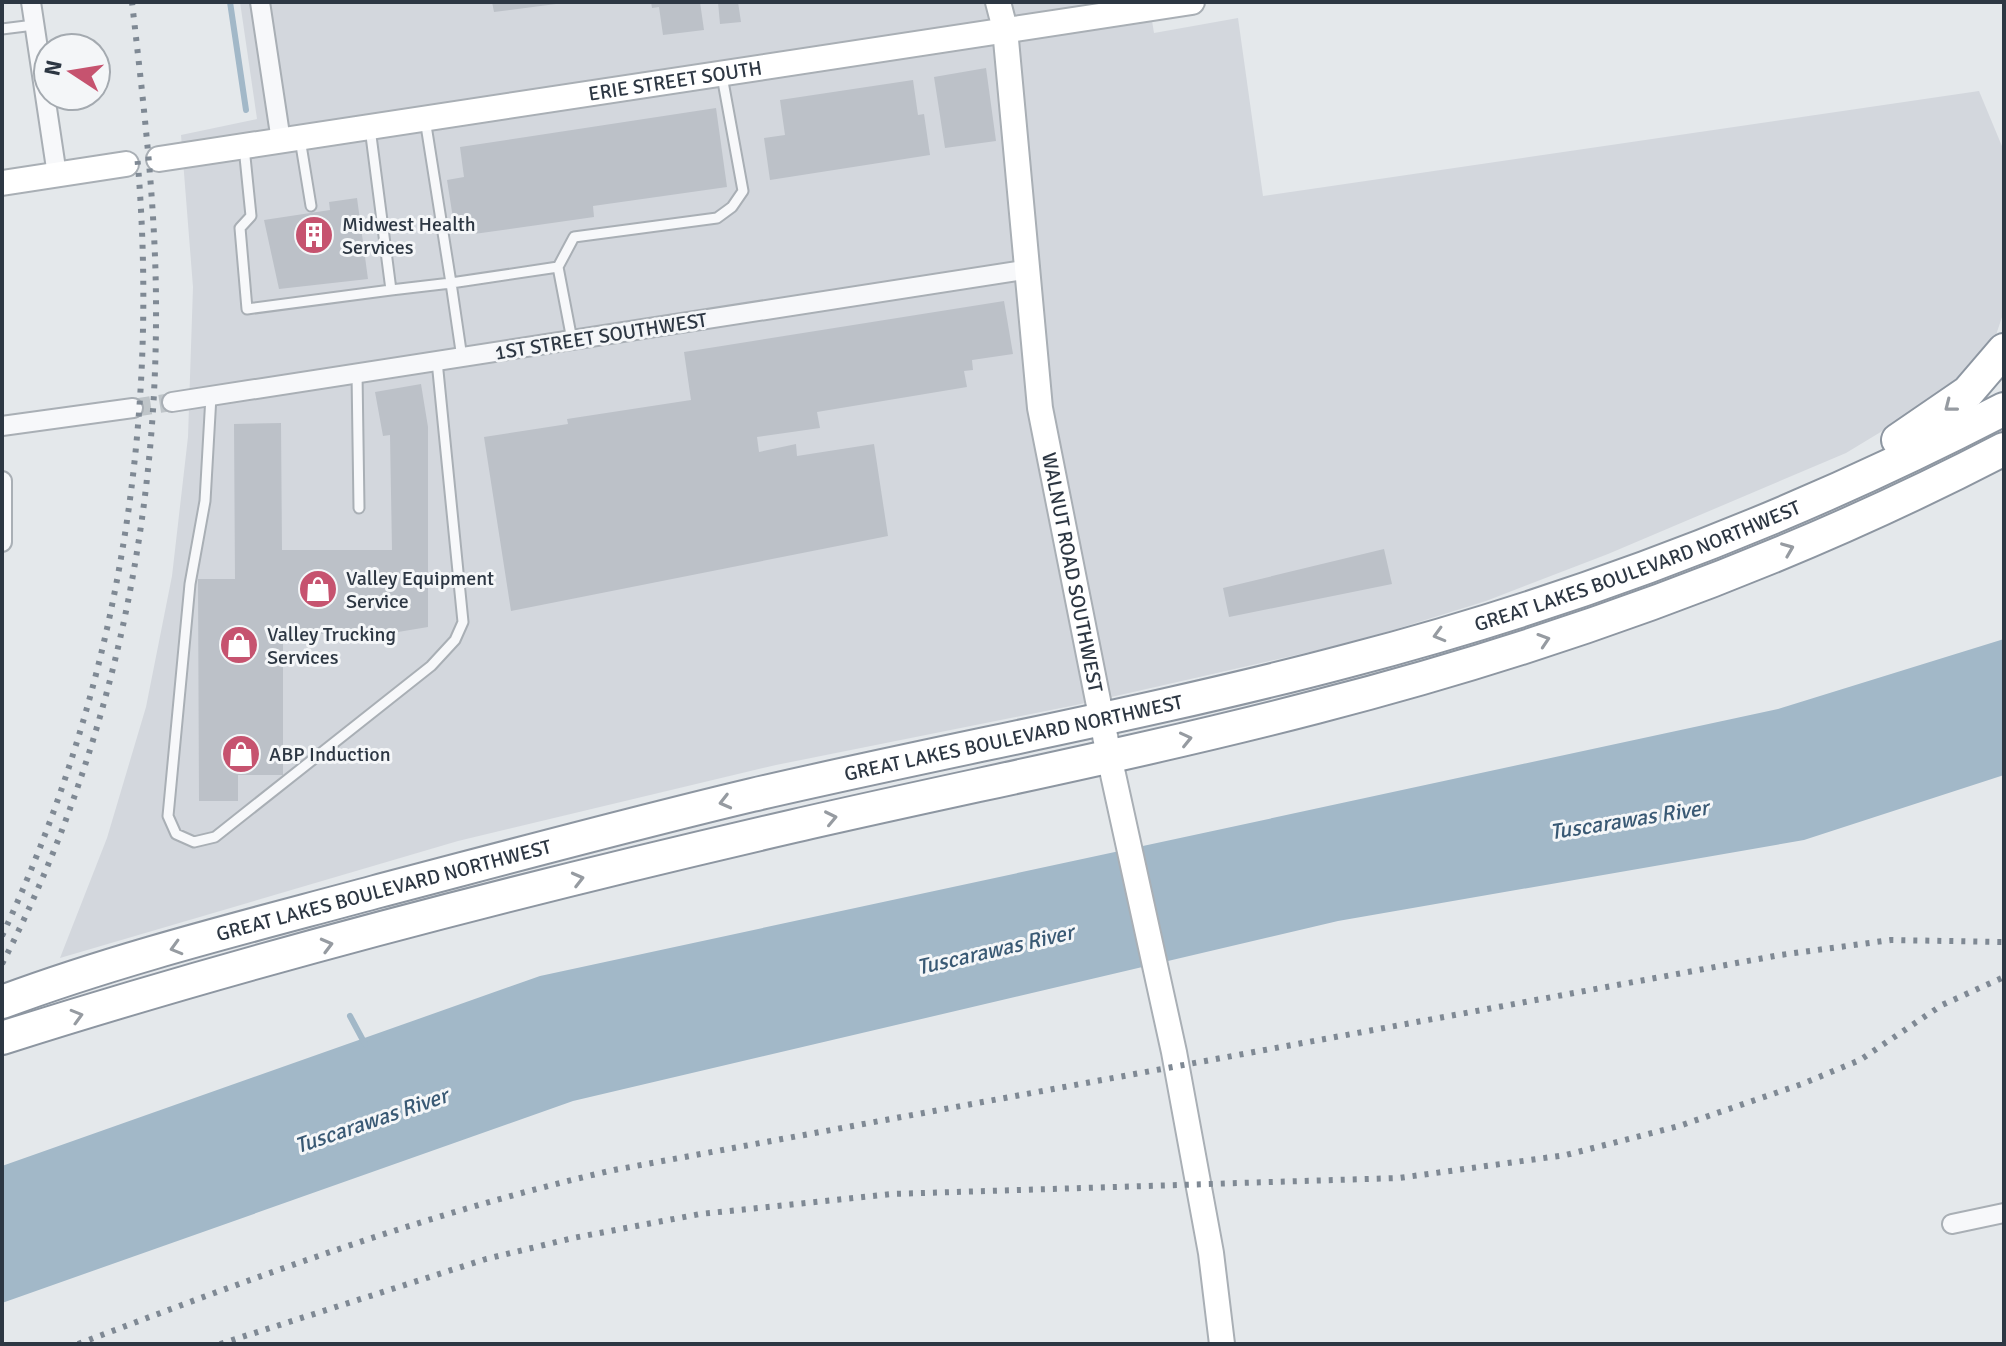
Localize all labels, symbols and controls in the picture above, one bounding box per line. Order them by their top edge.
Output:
north arrow [32,32,112,112]
street label: ERIE STREET SOUTH [587,56,764,107]
text: N [38,58,68,78]
place label: Midwest Health Services [342,212,476,260]
building icon: Midwest Health Services [293,214,335,256]
street label: 1ST STREET SOUTHWEST [493,307,709,366]
one-way arrow [1945,396,1959,411]
street label: WALNUT ROAD SOUTHWEST [1036,450,1108,695]
street label: GREAT LAKES BOULEVARD NORTHWEST [1471,495,1805,637]
one-way arrow [1780,543,1794,559]
place label: Valley Equipment Service [346,566,494,614]
shop icon: Valley Equipment Service [297,568,339,610]
place label: Valley Trucking Services [267,622,396,670]
shop icon: Valley Trucking Services [218,624,260,666]
one-way arrow [1432,626,1446,643]
one-way arrow [1536,633,1550,649]
street label: GREAT LAKES BOULEVARD NORTHWEST [842,690,1185,787]
one-way arrow [1178,731,1192,748]
shop icon: ABP Induction [220,733,262,775]
place label: ABP Induction [269,742,391,767]
one-way arrow [719,793,733,810]
water label: Tuscarawas River [1548,793,1713,845]
one-way arrow [824,810,837,827]
street label: GREAT LAKES BOULEVARD NORTHWEST [214,834,554,947]
one-way arrow [571,872,585,889]
water label: Tuscarawas River [914,918,1079,981]
one-way arrow [170,938,184,955]
one-way arrow [320,938,333,955]
one-way arrow [69,1008,83,1025]
water label: Tuscarawas River [291,1081,454,1159]

